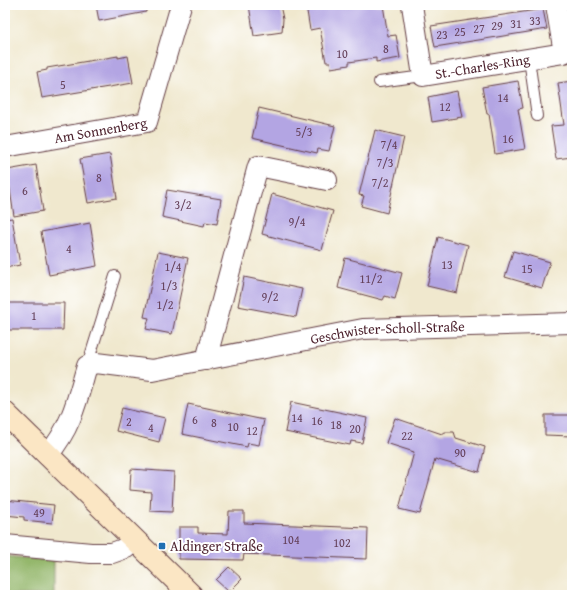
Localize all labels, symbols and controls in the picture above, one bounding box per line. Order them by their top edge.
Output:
house number: 33 [529,12,541,29]
house number: 31 [510,15,522,32]
house number: 29 [491,17,503,34]
house number: 27 [473,20,485,37]
house number: 25 [454,23,466,40]
house number: 23 [436,26,448,43]
house number: 8 [383,40,389,57]
house number: 10 [336,45,348,62]
street label: St.-Charles-Ring [434,49,531,84]
house number: 5 [60,76,66,93]
house number: 14 [497,89,509,106]
house number: 12 [439,98,451,115]
street label: Am Sonnenberg [53,112,148,148]
house number: 5/3 [295,123,313,140]
house number: 16 [502,130,514,147]
house number: 7/4 [380,136,398,153]
house number: 7/3 [376,154,394,171]
house number: 8 [96,169,102,186]
house number: 7/2 [371,174,389,191]
house number: 6 [22,182,28,199]
house number: 3/2 [174,196,192,213]
house number: 9/4 [288,213,306,230]
house number: 4 [66,240,72,257]
house number: 13 [441,256,453,273]
house number: 1/4 [164,258,182,275]
house number: 15 [521,260,533,277]
house number: 11/2 [360,270,383,287]
house number: 1/3 [160,277,178,294]
house number: 9/2 [261,288,279,305]
house number: 1/2 [156,296,174,313]
house number: 1 [31,307,37,324]
street label: Geschwister-Scholl-Straße [309,316,465,349]
house number: 14 [291,409,303,426]
house number: 6 [192,411,198,428]
house number: 16 [311,412,323,429]
house number: 2 [126,413,132,430]
house number: 8 [211,414,217,431]
house number: 18 [330,416,342,433]
house number: 10 [227,418,239,435]
house number: 4 [148,419,154,436]
house number: 20 [349,420,361,437]
house number: 12 [246,422,258,439]
house number: 22 [401,427,413,444]
house number: 90 [454,444,466,461]
house number: 49 [33,504,45,521]
house number: 104 [282,531,300,548]
house number: 102 [333,534,351,551]
place label: Aldinger Straße [170,536,263,556]
marker: Aldinger Straße [157,541,167,551]

